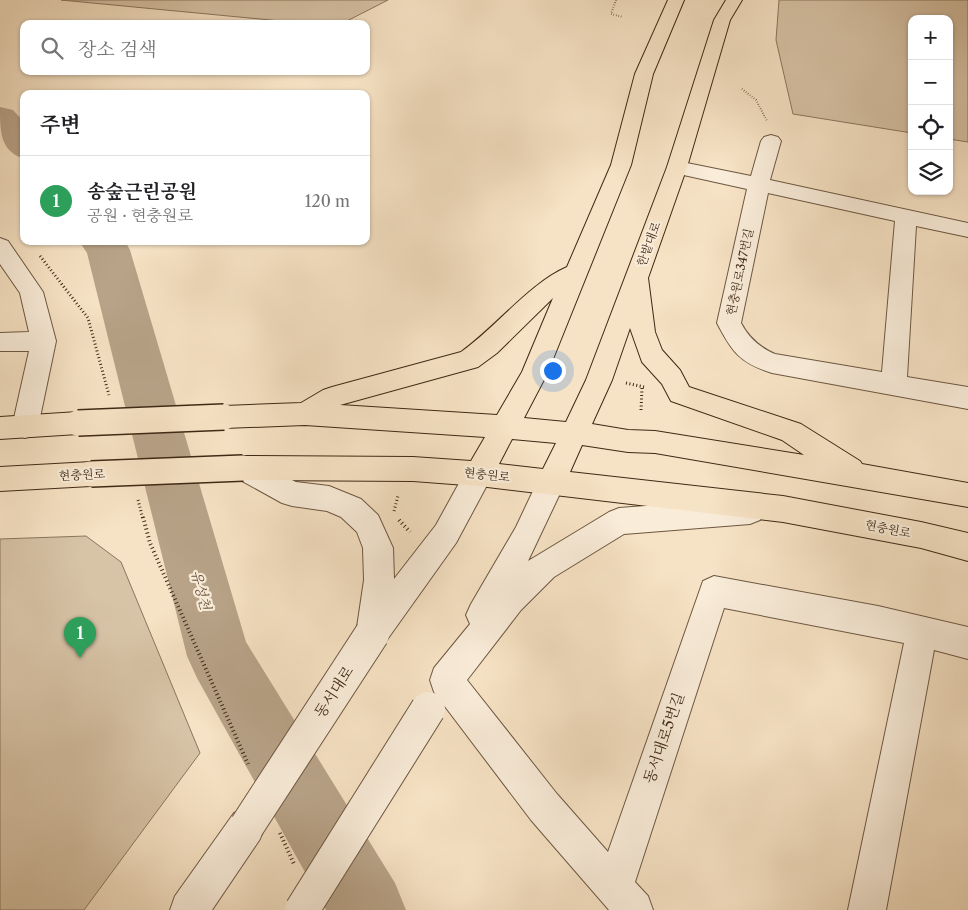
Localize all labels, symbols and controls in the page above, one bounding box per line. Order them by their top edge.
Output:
map controls [908,15,953,195]
button: + [908,15,953,60]
search box [20,20,370,75]
icon: search [38,34,66,62]
text: 장소 검색 [78,38,156,61]
button: − [908,60,953,105]
button: locate [908,105,953,150]
text: 주변 [40,112,81,137]
button: layers [908,150,953,195]
text: 송숲근린공원 [87,180,197,203]
text: 1 [52,191,60,211]
text: 120 m [305,191,350,211]
text: 공원 · 현충원로 [87,205,193,225]
street label: 한밭대로 [634,219,664,268]
street label: 현충원로347번길 [723,227,756,317]
your location [540,358,566,384]
street label: 현충원로 [463,465,511,484]
street label: 현충원로 [58,466,106,483]
street label: 현충원로 [864,517,913,540]
water label: 유성천 [187,568,215,613]
pin: 1 [64,617,96,658]
street label: 동서대로 [310,662,358,721]
street label: 동서대로5번길 [639,690,688,786]

